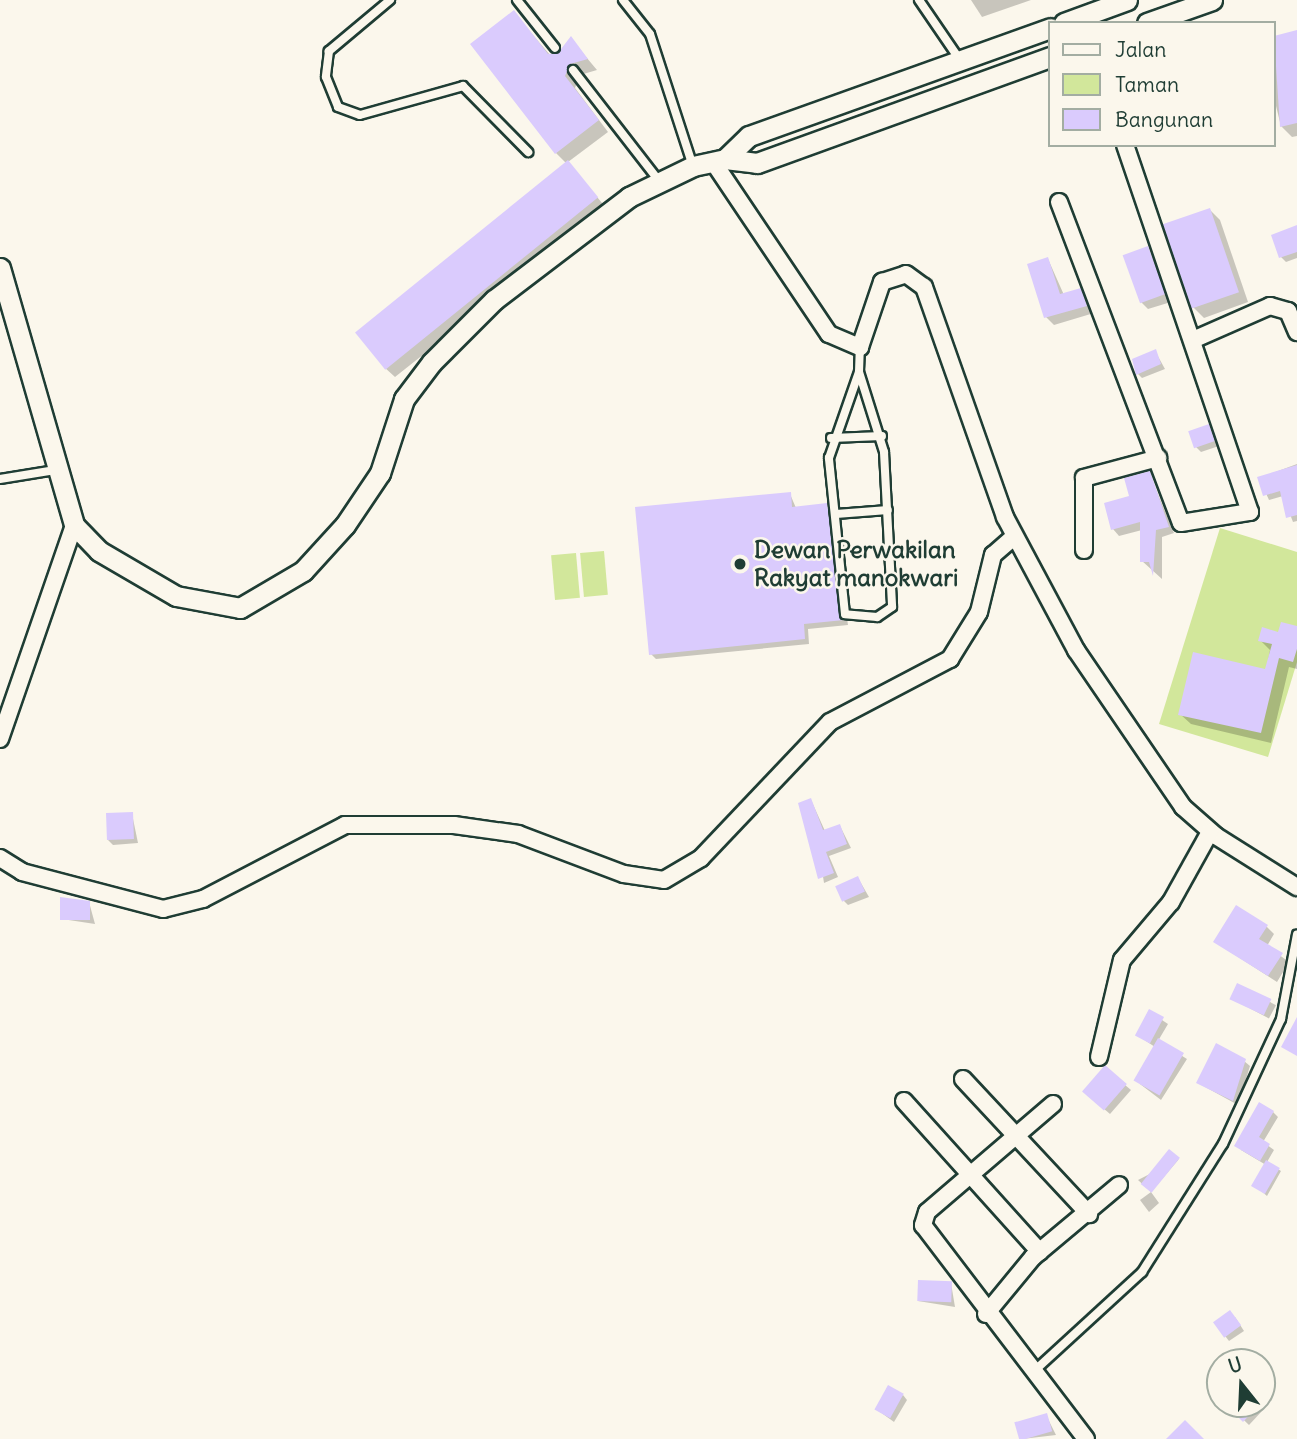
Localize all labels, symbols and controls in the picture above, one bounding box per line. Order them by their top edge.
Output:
legend [1048,21,1276,147]
text: Jalan [1115,36,1166,63]
text: Taman [1115,71,1179,98]
text: Bangunan [1115,106,1213,133]
place label: Dewan Perwakilan Rakyat manokwari [754,536,958,592]
marker: Dewan Perwakilan Rakyat manokwari [732,556,748,572]
north arrow [1206,1348,1276,1418]
text: U [1225,1352,1245,1378]

